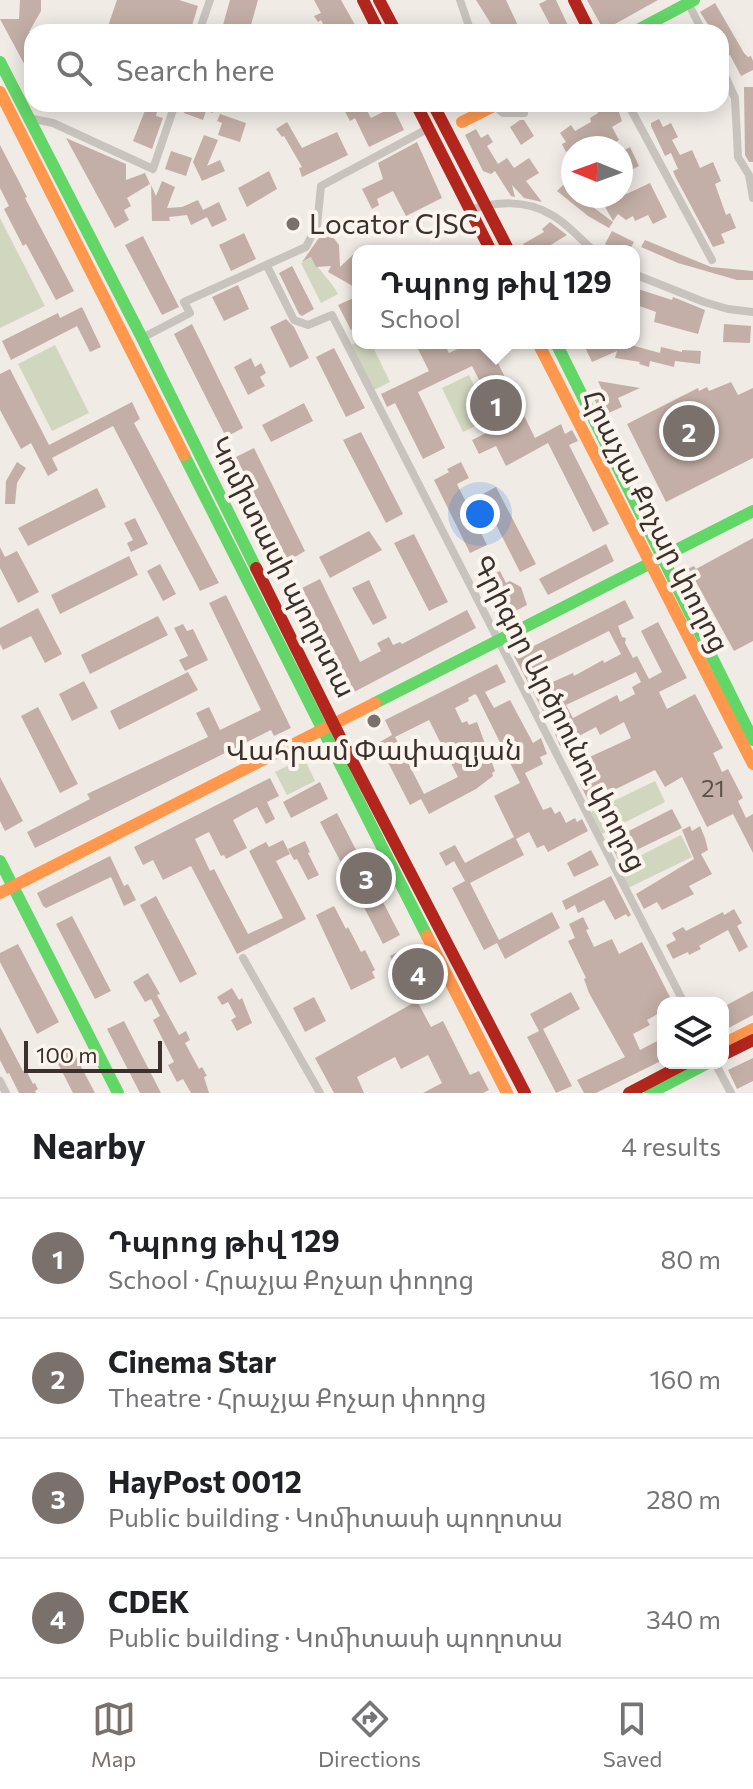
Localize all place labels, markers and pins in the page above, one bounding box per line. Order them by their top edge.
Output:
place label: Locator CJSC [309,206,478,240]
marker: Locator CJSC [284,215,302,233]
pin: 1 [470,375,522,435]
pin: 2 [663,401,715,461]
marker: Վահրամ Փափազյան [365,712,383,730]
place label: Վահրամ Փափազյան [226,732,522,767]
pin: 3 [340,848,392,908]
pin: 4 [392,944,444,1004]

